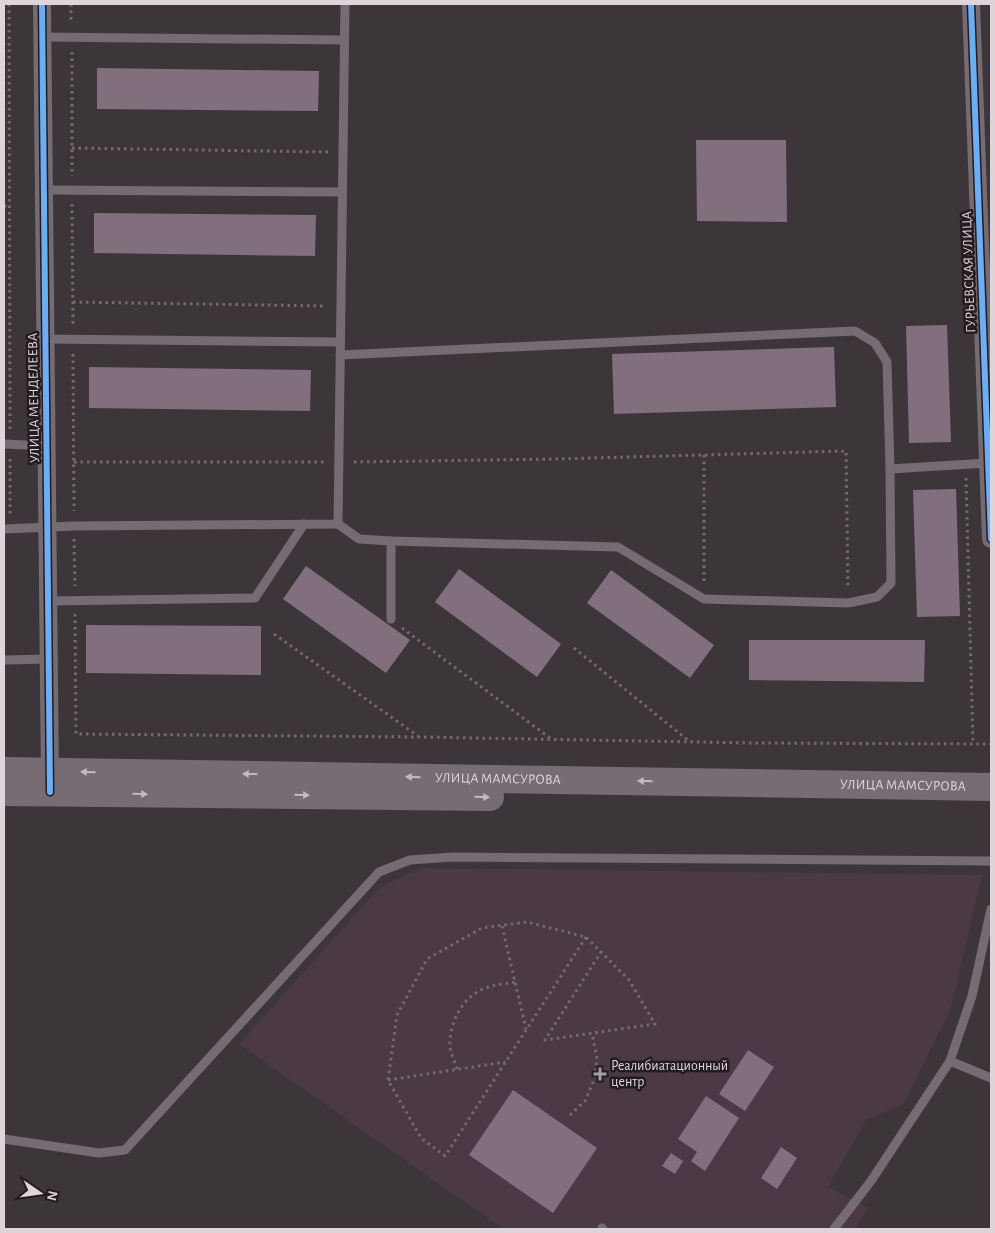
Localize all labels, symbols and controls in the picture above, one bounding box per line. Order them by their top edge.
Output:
street label: ГУРЬЕВСКАЯ УЛИЦА [960,211,978,333]
street label: УЛИЦА МЕНДЕЛЕЕВА [26,333,42,463]
one-way arrow [79,768,95,776]
one-way arrow [242,770,258,778]
street label: УЛИЦА МАМСУРОВА [435,771,561,787]
one-way arrow [404,773,420,781]
one-way arrow [637,777,653,785]
street label: УЛИЦА МАМСУРОВА [840,778,966,794]
one-way arrow [132,790,148,798]
one-way arrow [295,791,311,799]
one-way arrow [475,793,491,801]
place label: Реалибиатационный центр [611,1059,728,1089]
marker: Реалибиатационный центр [593,1067,607,1081]
north arrow [15,1168,65,1218]
text: N [44,1189,60,1202]

